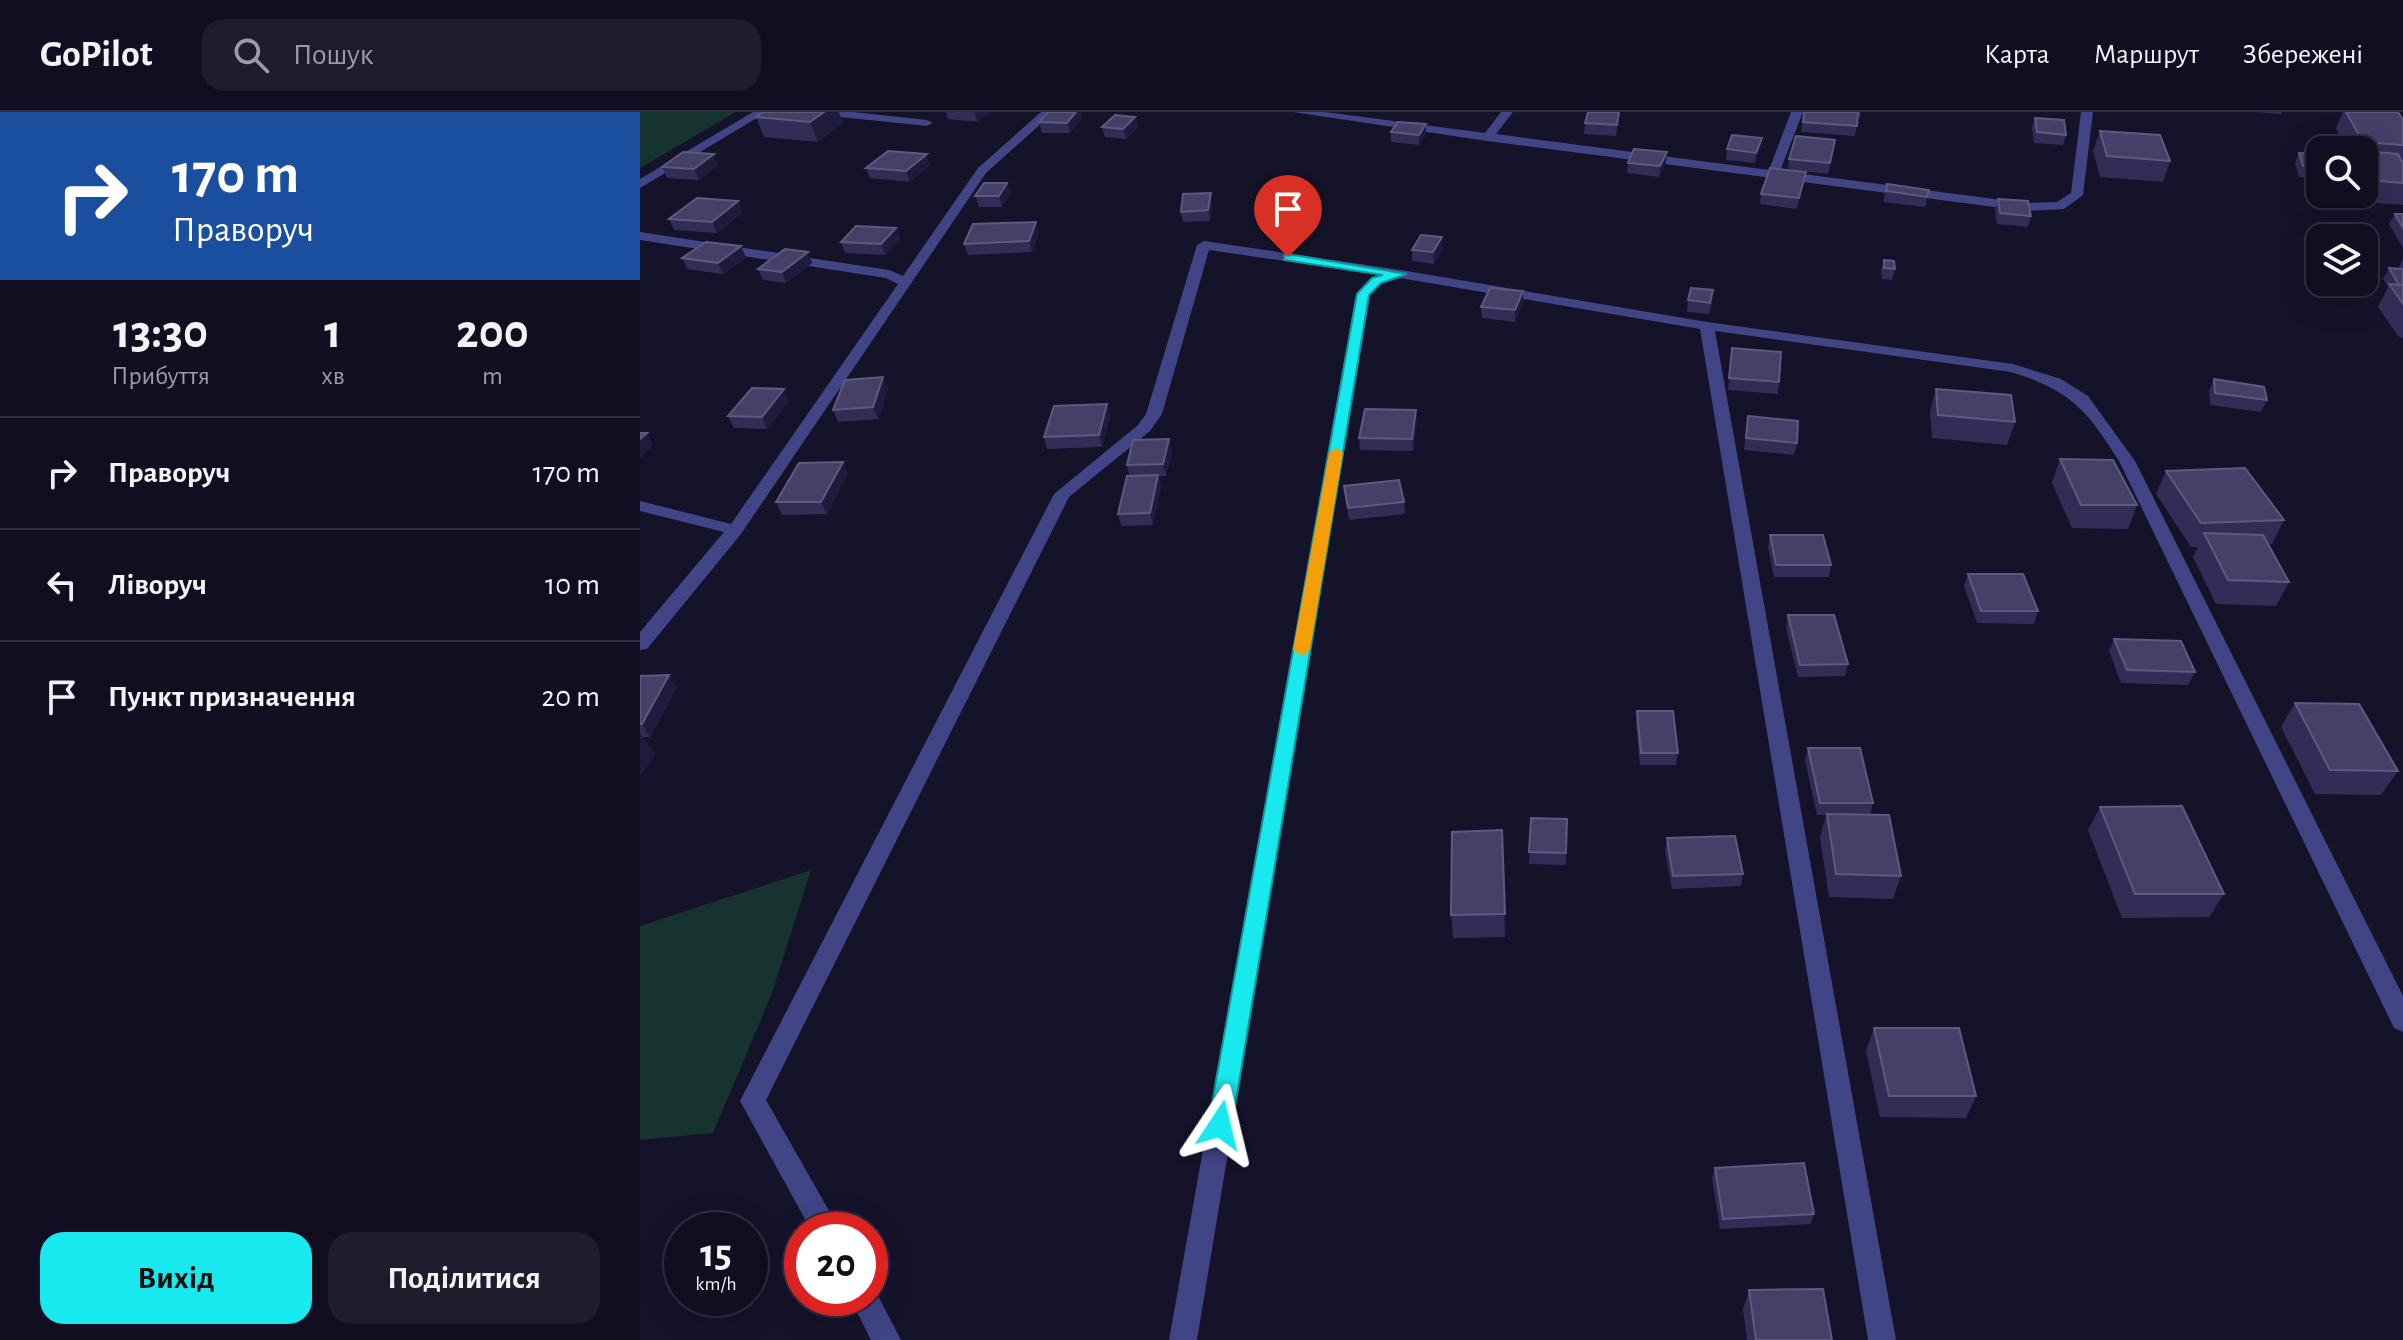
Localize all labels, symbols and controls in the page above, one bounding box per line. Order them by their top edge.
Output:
search box [201,19,761,91]
icon: search [229,33,273,77]
text: GoPilot [40,36,153,74]
text: Пошук [293,40,374,70]
text: Карта [1984,41,2050,69]
text: Маршрут [2094,41,2199,69]
text: Збережені [2243,41,2363,69]
map controls [2306,136,2378,296]
button: search [2306,136,2378,208]
icon: right [40,144,144,248]
text: 170 m [172,147,299,203]
pin [1254,175,1322,257]
icon: arrive [1266,187,1310,231]
text: Праворуч [172,212,314,248]
button: layers [2306,224,2378,296]
text: 13:30 [113,309,208,357]
text: 1 [324,309,342,357]
text: 200 [456,309,529,357]
text: Прибуття [111,363,210,389]
text: хв [321,363,345,389]
text: m [482,363,503,389]
icon: right [40,451,84,495]
text: Праворуч [108,458,230,488]
text: 170 m [532,458,600,488]
icon: left [40,563,84,607]
text: Ліворуч [108,570,207,600]
text: 10 m [545,570,600,600]
icon: arrive [40,675,84,719]
text: Пункт призначення [108,682,356,712]
text: 20 m [542,682,600,712]
position arrow [1178,1083,1262,1167]
speed limit sign: 20 [784,1212,888,1316]
button: Вихід [40,1232,312,1324]
button: Поділитися [328,1232,600,1324]
text: 15 [700,1234,732,1274]
text: km/h [695,1274,737,1294]

